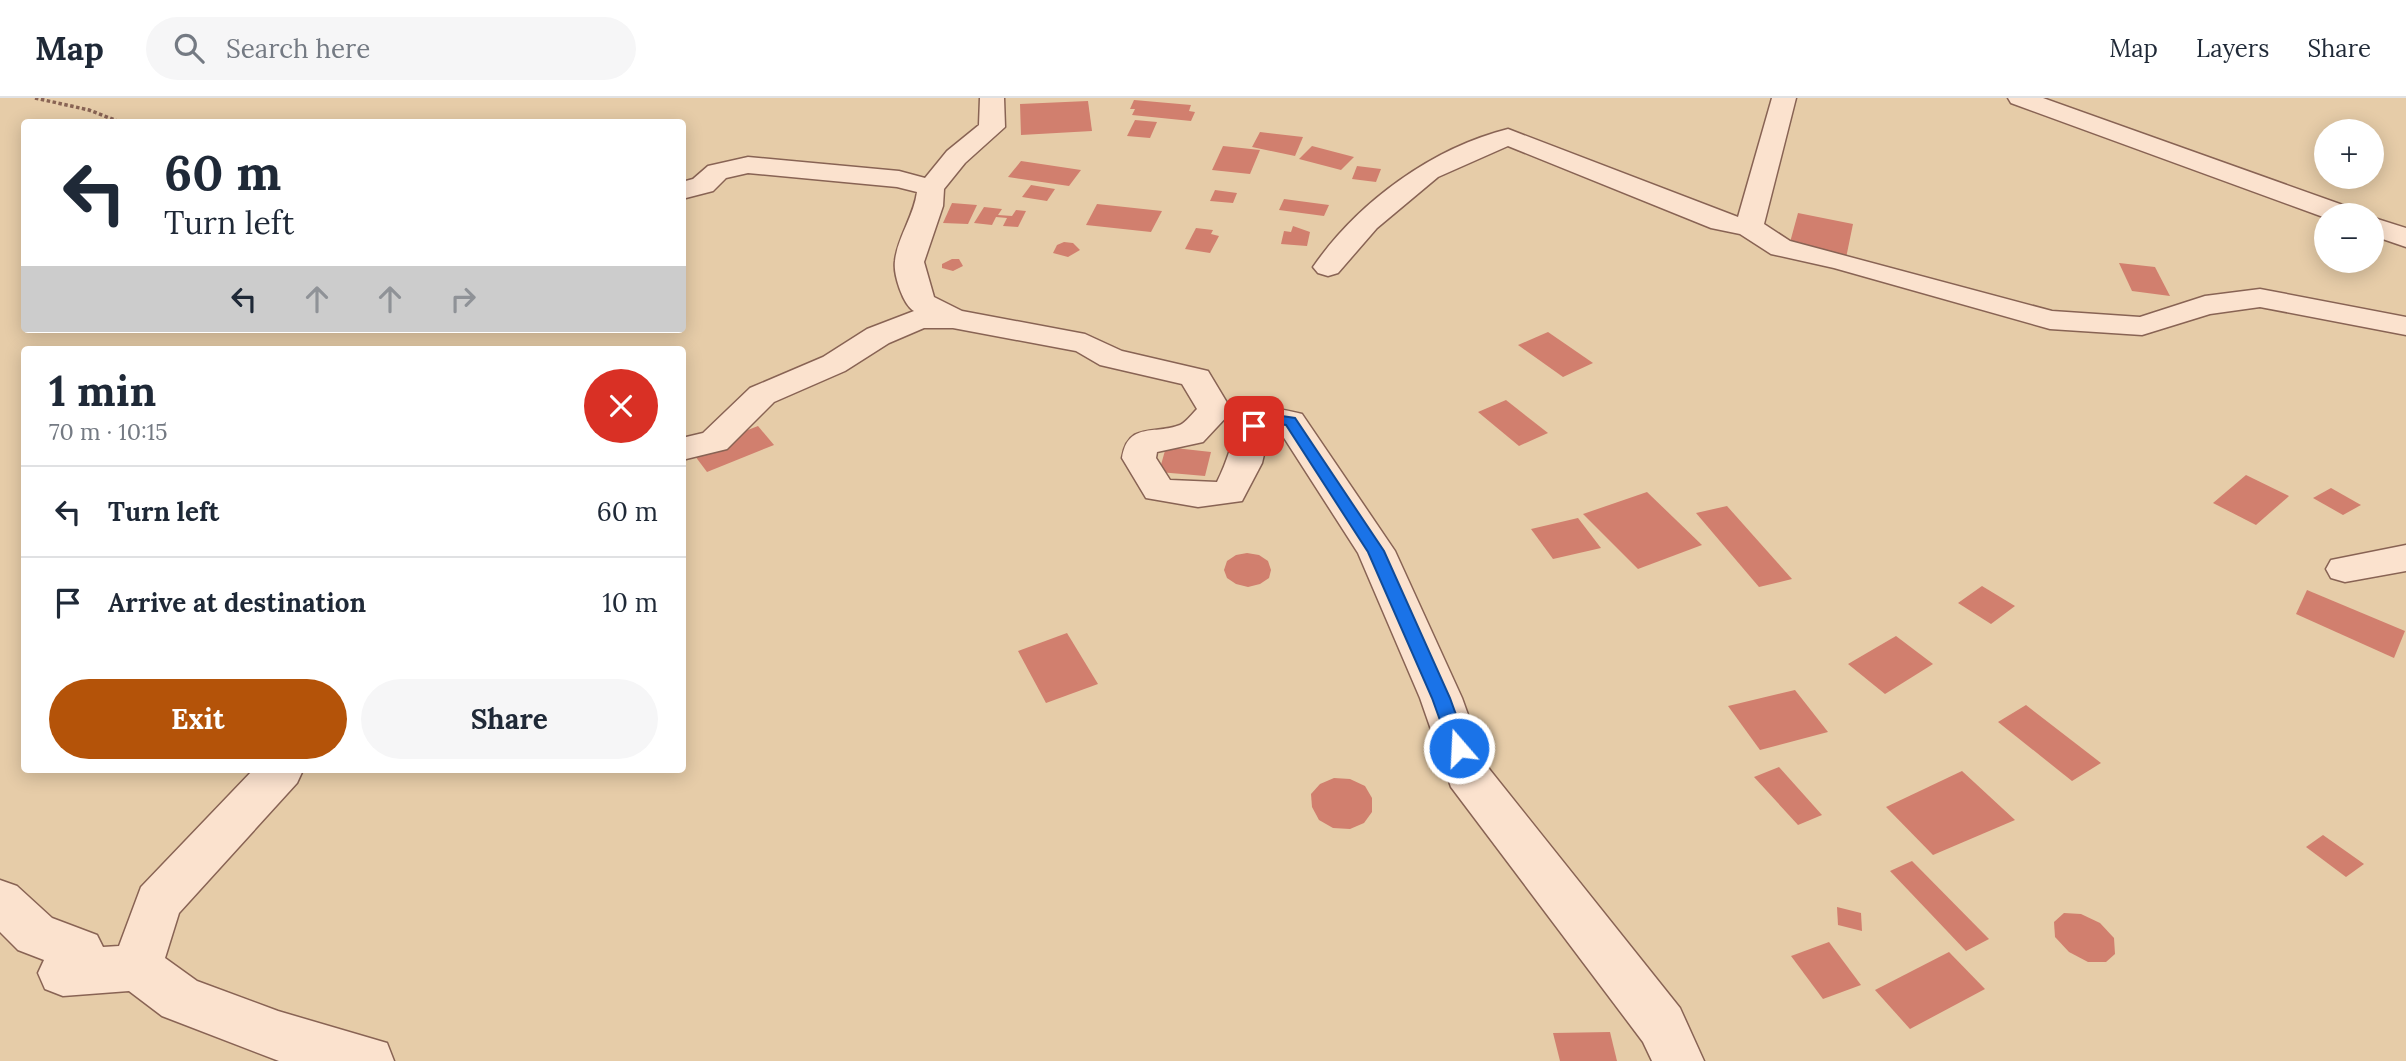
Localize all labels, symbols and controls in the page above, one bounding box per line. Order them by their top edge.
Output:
search box [146,17,636,80]
text: Map [35,27,104,69]
icon: search [170,29,208,67]
text: Search here [226,32,370,65]
text: Map [2109,33,2158,64]
text: Layers [2196,33,2269,64]
text: Share [2307,33,2371,64]
map controls [2314,119,2384,273]
button: + [2314,119,2384,189]
text: 60 m [164,141,281,203]
icon: left [49,147,140,238]
text: Turn left [164,202,294,243]
button: − [2314,203,2384,273]
icon: left [225,280,263,318]
icon: ahead [298,280,336,318]
icon: ahead [371,280,409,318]
icon: right [444,280,482,318]
text: 1 min [49,364,156,418]
button: close [584,369,658,443]
pin [1224,396,1284,456]
icon: arrive [1235,407,1273,445]
text: 70 m · 10:15 [49,417,168,446]
icon: left [49,493,87,531]
text: Turn left [108,495,219,528]
text: 60 m [597,495,658,528]
icon: arrive [49,584,87,622]
text: Arrive at destination [108,586,366,619]
text: 10 m [602,586,658,619]
button: Exit [49,679,347,759]
button: Share [361,679,658,759]
position arrow [1422,711,1496,785]

